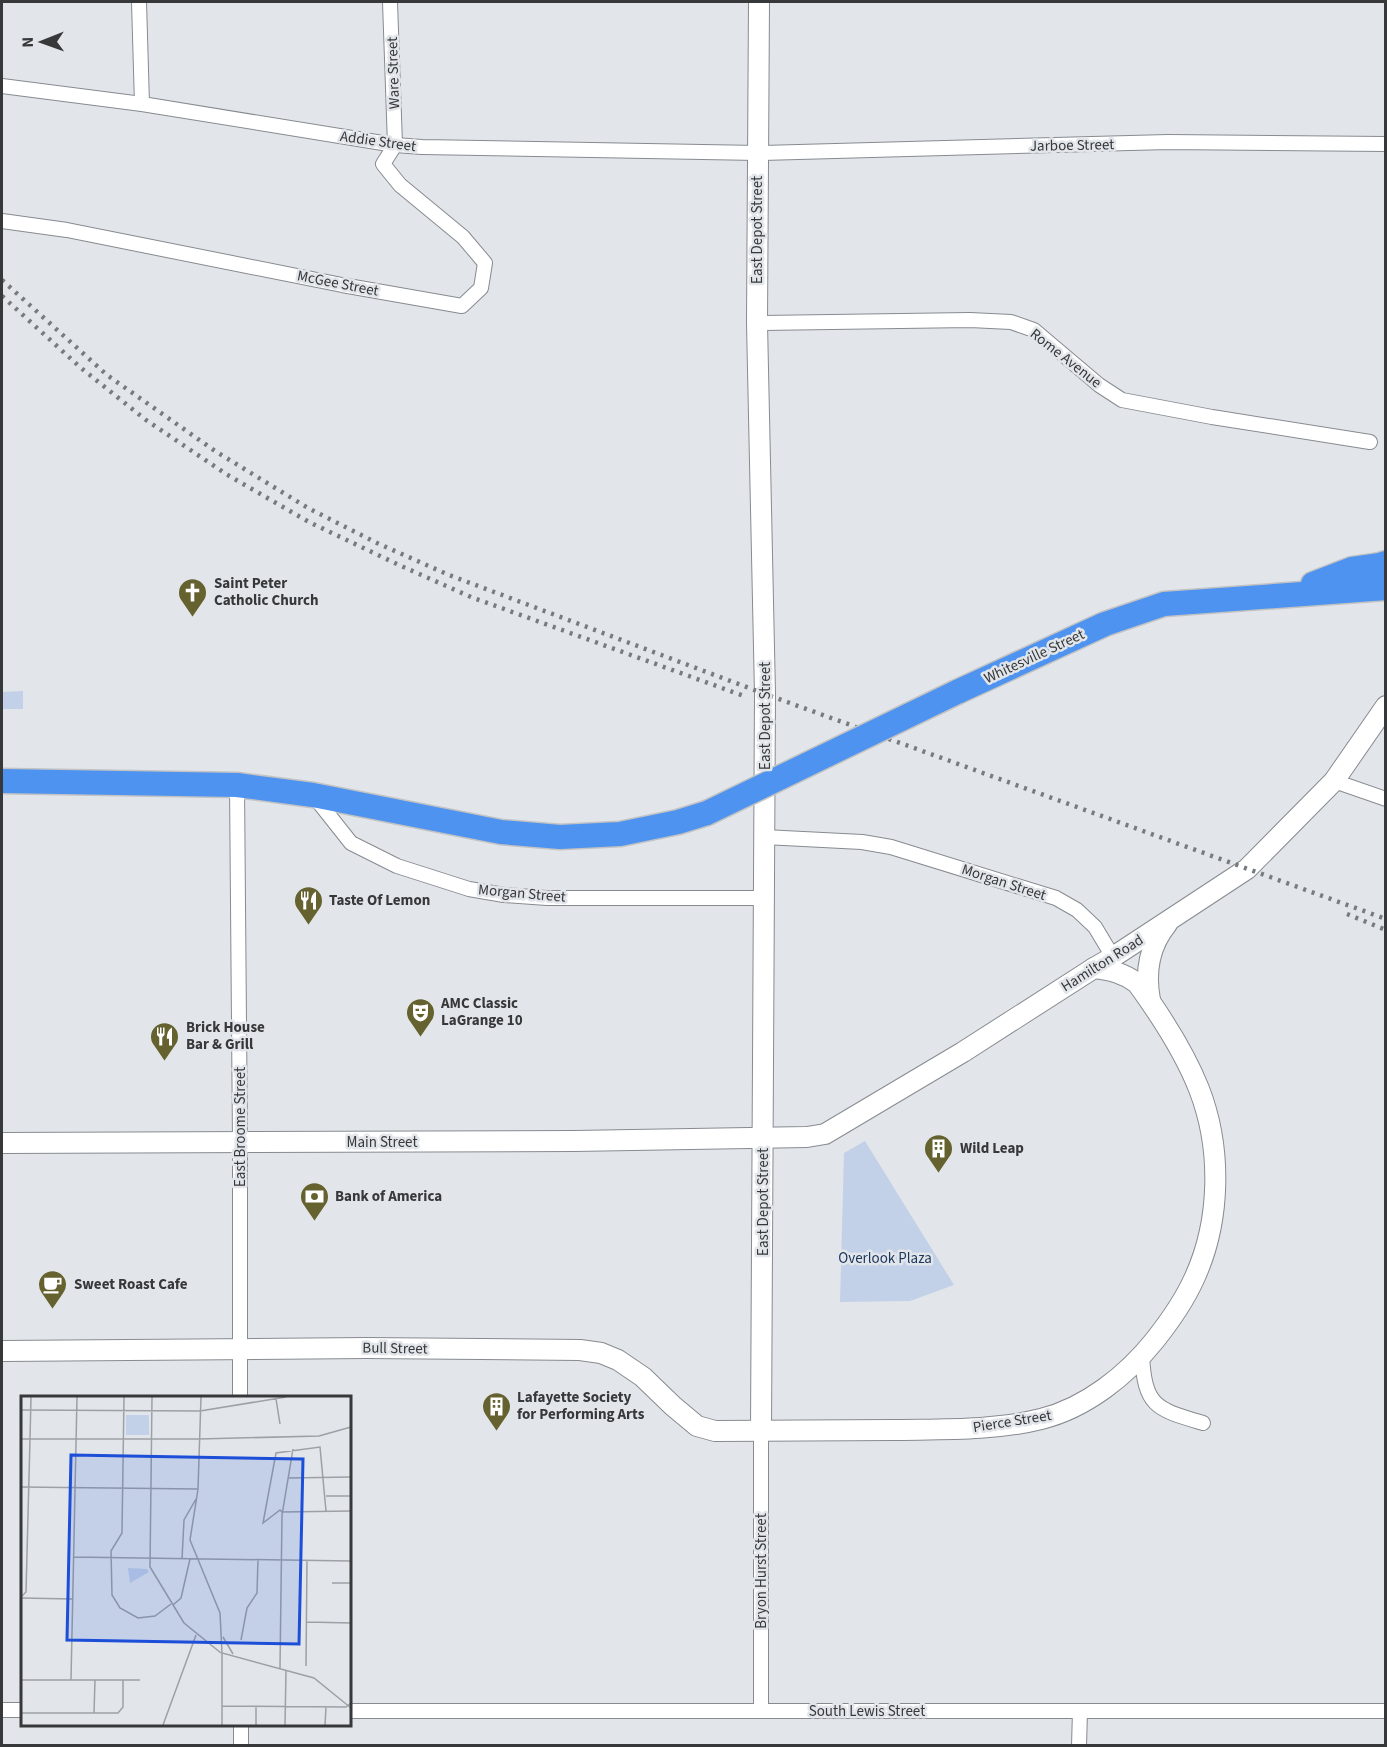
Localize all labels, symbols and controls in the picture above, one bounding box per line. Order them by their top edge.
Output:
north arrow [12,12,72,72]
text: N [17,37,39,48]
street label: Ware Street [382,37,405,109]
street label: Addie Street [339,126,417,157]
street label: Jarboe Street [1030,134,1114,157]
street label: East Depot Street [747,176,768,284]
street label: McGee Street [295,265,380,302]
street label: Rome Avenue [1025,324,1106,393]
place label: Saint Peter Catholic Church [214,573,319,611]
church icon: Saint Peter Catholic Church [177,576,209,618]
street label: Whitesville Street [981,624,1088,689]
street label: East Depot Street [755,662,776,770]
street label: Morgan Street [959,859,1049,906]
street label: Morgan Street [477,879,567,908]
restaurant icon: Taste Of Lemon [292,884,324,926]
place label: Taste Of Lemon [329,890,430,911]
street label: Hamilton Road [1057,930,1148,997]
place label: AMC Classic LaGrange 10 [440,993,523,1031]
theatre icon: AMC Classic LaGrange 10 [404,996,436,1038]
place label: Brick House Bar & Grill [186,1017,265,1055]
restaurant icon: Brick House Bar & Grill [149,1020,181,1062]
street label: East Broome Street [230,1067,251,1187]
street label: Main Street [347,1132,417,1153]
building icon: Wild Leap [923,1132,955,1174]
place label: Wild Leap [960,1138,1024,1159]
street label: East Depot Street [753,1148,774,1256]
bank icon: Bank of America [298,1180,330,1222]
place label: Bank of America [335,1186,442,1207]
park label: Overlook Plaza [838,1248,932,1269]
cafe icon: Sweet Roast Cafe [37,1268,69,1310]
place label: Sweet Roast Cafe [74,1274,188,1295]
street label: Bull Street [362,1337,428,1360]
place label: Lafayette Society for Performing Arts [517,1387,645,1425]
building icon: Lafayette Society for Performing Arts [480,1390,512,1432]
inset map [21,1396,351,1726]
street label: Pierce Street [971,1405,1053,1438]
street label: Bryon Hurst Street [751,1513,772,1629]
street label: South Lewis Street [809,1701,925,1722]

